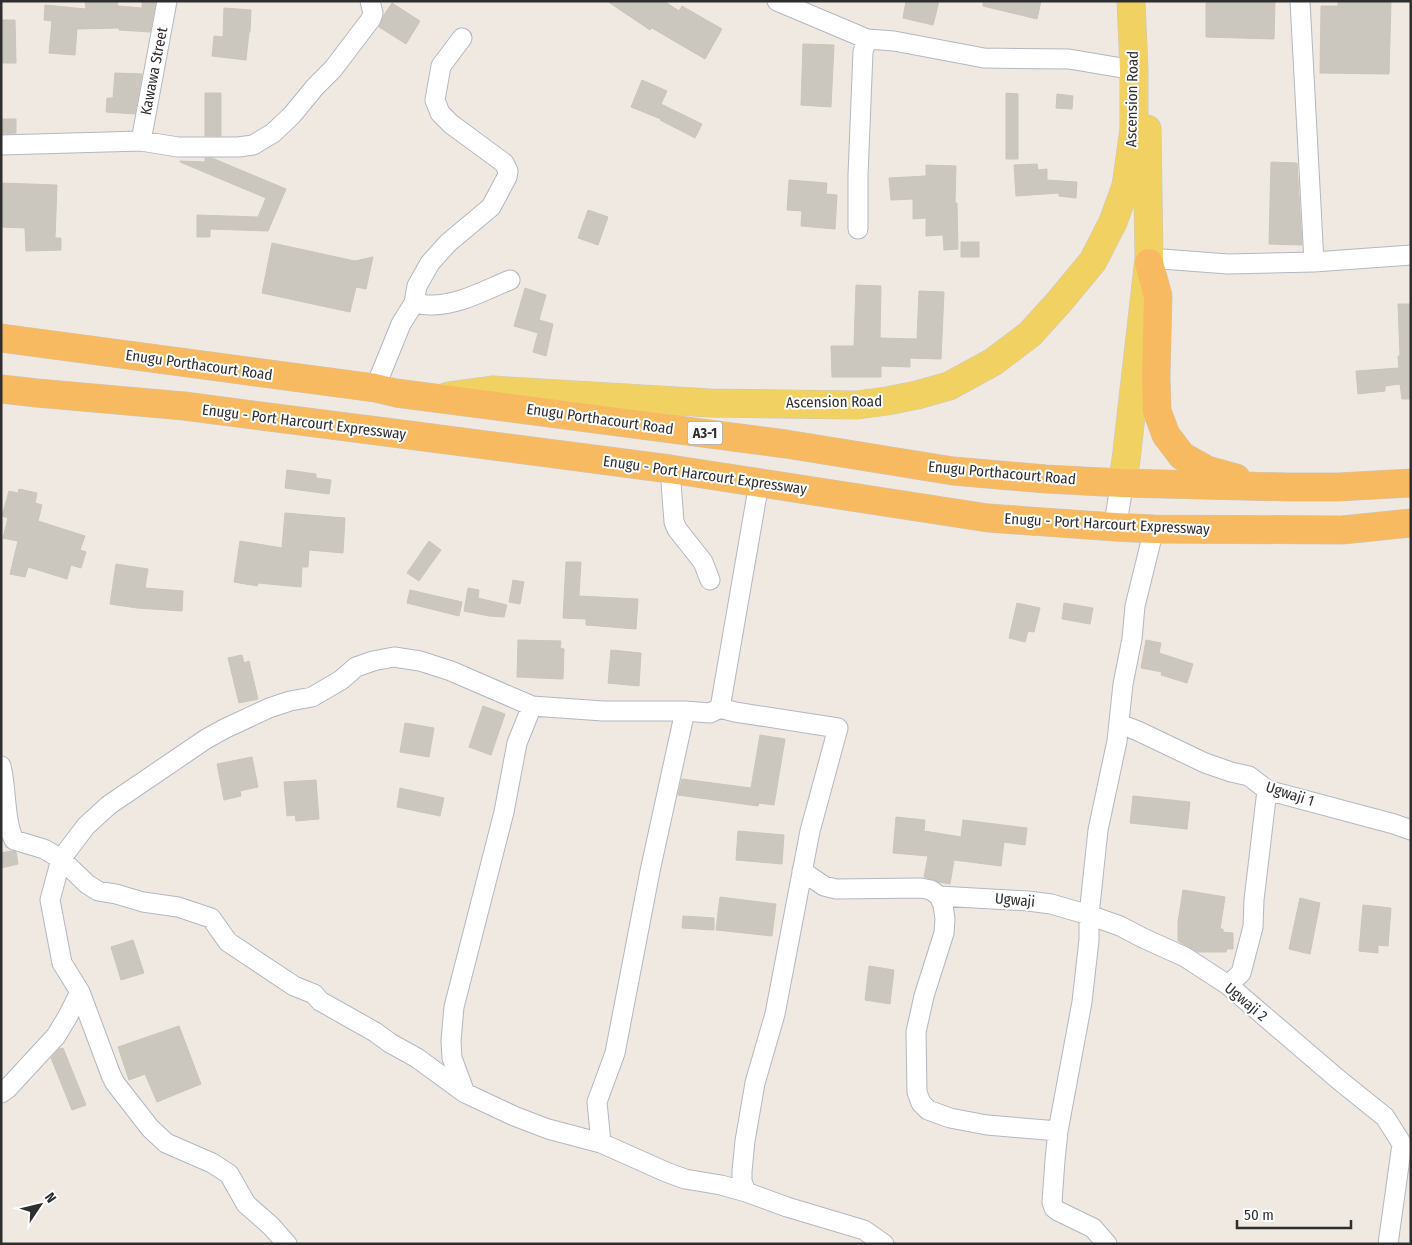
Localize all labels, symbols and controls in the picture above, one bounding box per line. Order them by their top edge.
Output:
street label: Kawawa Street [137,25,171,117]
street label: Ascension Road [1122,51,1142,147]
street label: Enugu Porthacourt Road [124,346,274,384]
street label: Ascension Road [786,392,882,412]
street label: Enugu Porthacourt Road [525,400,675,438]
street label: Enugu - Port Harcourt Expressway [201,401,407,443]
road number: A3-1 [688,422,722,444]
street label: Enugu - Port Harcourt Expressway [602,452,808,498]
street label: Enugu Porthacourt Road [927,458,1077,488]
street label: Enugu - Port Harcourt Expressway [1004,510,1210,538]
street label: Ugwaji 1 [1264,778,1316,810]
street label: Ugwaji [994,889,1036,911]
street label: Ugwaji 2 [1221,979,1271,1025]
north arrow [15,1180,65,1230]
text: N [41,1190,60,1206]
scale bar [1237,1198,1351,1230]
text: 50 m [1244,1206,1274,1224]

